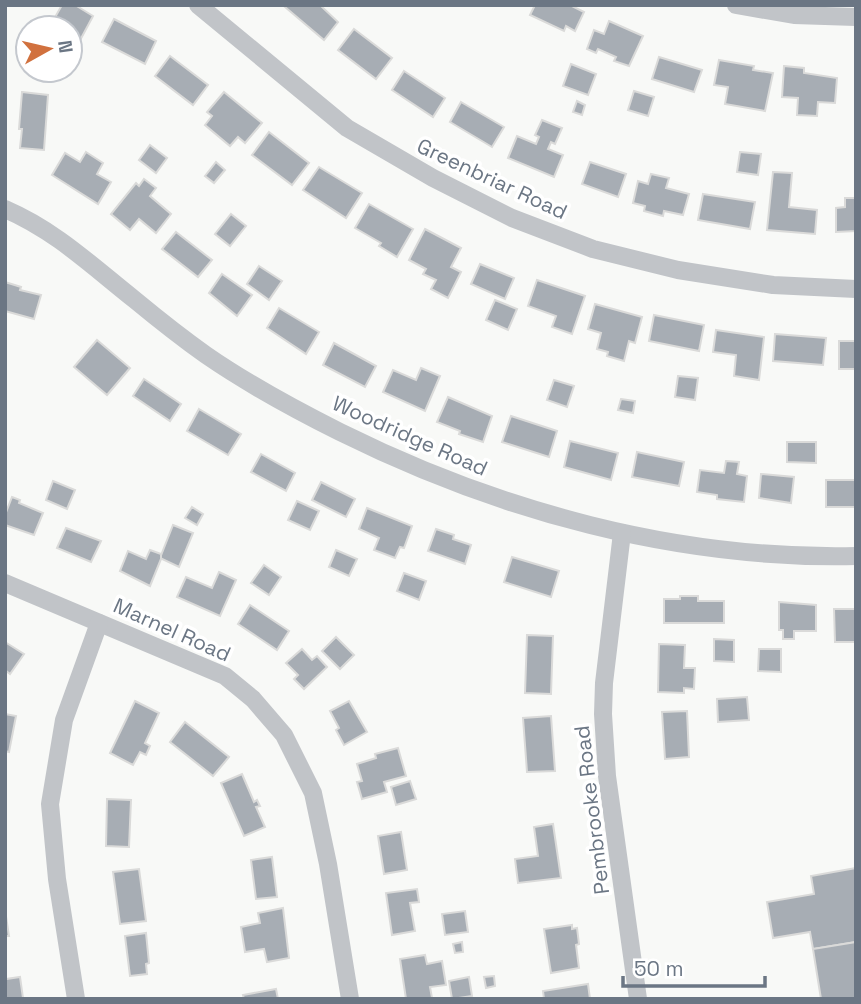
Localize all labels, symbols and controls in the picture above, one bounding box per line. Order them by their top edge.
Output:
north arrow [14,14,84,84]
text: N [52,39,79,55]
street label: Greenbriar Road [413,132,572,225]
street label: Woodridge Road [328,389,492,482]
street label: Marnel Road [109,592,235,667]
street label: Pembrooke Road [568,724,615,896]
scale bar [623,944,765,988]
text: 50 m [634,955,684,982]

